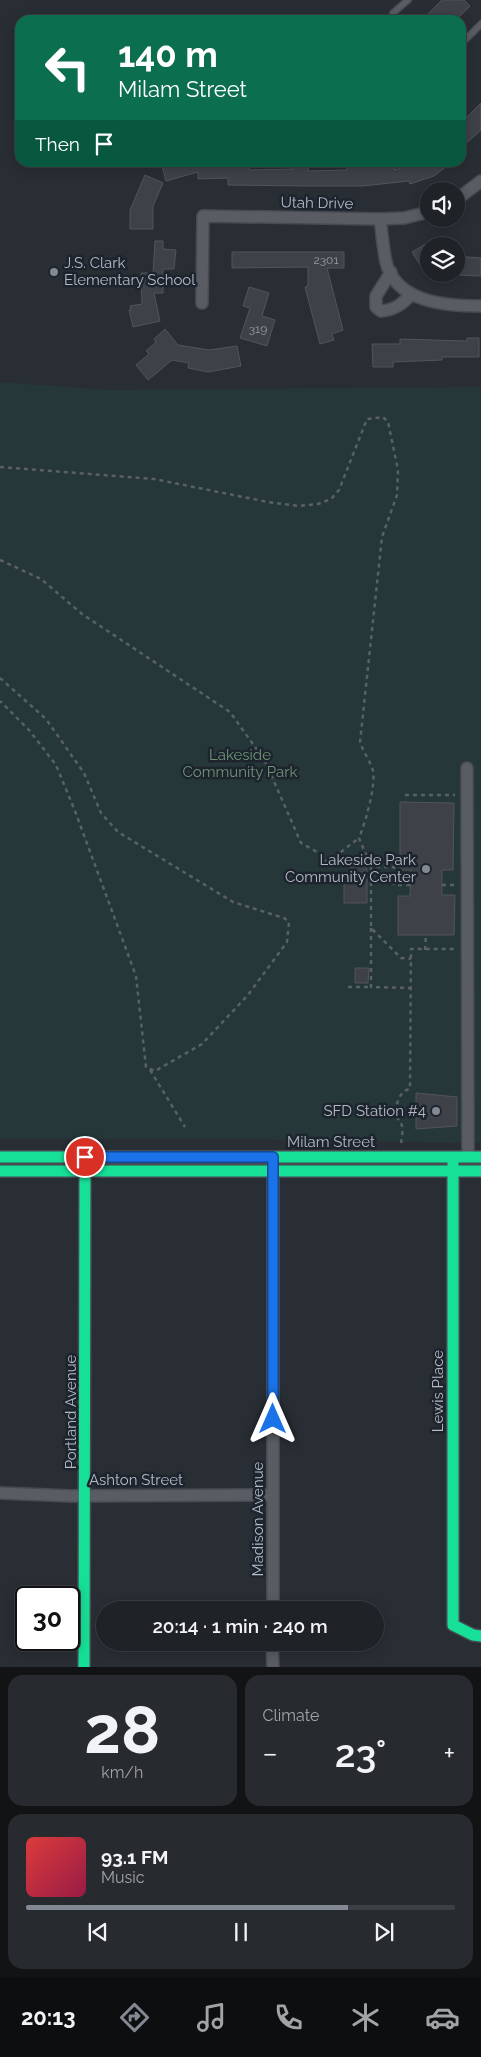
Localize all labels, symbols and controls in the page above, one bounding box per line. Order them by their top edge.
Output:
text: 140 m [118,34,218,75]
icon: left [35,35,100,100]
text: Milam Street [118,76,247,102]
icon: arrive [90,130,118,158]
text: Then [35,133,80,155]
map controls [420,182,465,282]
button: sound [420,182,465,227]
street label: Utah Drive [280,193,354,213]
button: layers [420,237,465,282]
house number: 2301 [313,253,339,267]
place label: J.S. Clark Elementary School [64,254,196,289]
marker: J.S. Clark Elementary School [48,266,60,278]
house number: 319 [249,322,267,336]
park label: Lakeside Community Park [183,746,298,781]
place label: Lakeside Park Community Center [285,851,417,886]
marker: Lakeside Park Community Center [420,863,432,875]
place label: SFD Station #4 [323,1102,426,1120]
marker: SFD Station #4 [430,1105,442,1117]
street label: Milam Street [287,1133,375,1151]
pin [64,1136,106,1178]
icon: arrive [71,1143,99,1171]
street label: Lewis Place [429,1350,447,1432]
street label: Portland Avenue [62,1354,80,1469]
position arrow [246,1392,298,1444]
street label: Madison Avenue [249,1461,267,1576]
street label: Ashton Street [89,1471,183,1489]
speed limit sign: 30 [15,1586,80,1651]
text: 20:14 · 1 min · 240 m [152,1615,328,1637]
text: 28 [84,1692,160,1768]
text: Climate [263,1706,319,1725]
text: 23° [335,1731,386,1776]
text: − [263,1737,278,1770]
text: + [443,1737,455,1770]
text: km/h [101,1763,143,1782]
text: 93.1 FM [101,1846,168,1868]
text: Music [101,1868,145,1887]
icon: previous [84,1918,112,1946]
icon: pause [227,1918,255,1946]
icon: next [370,1918,398,1946]
icon: directions [117,2000,152,2035]
icon: music [194,2000,229,2035]
icon: phone [271,2000,306,2035]
icon: climate [348,2000,383,2035]
icon: car [425,2000,460,2035]
text: 20:13 [21,2004,75,2030]

